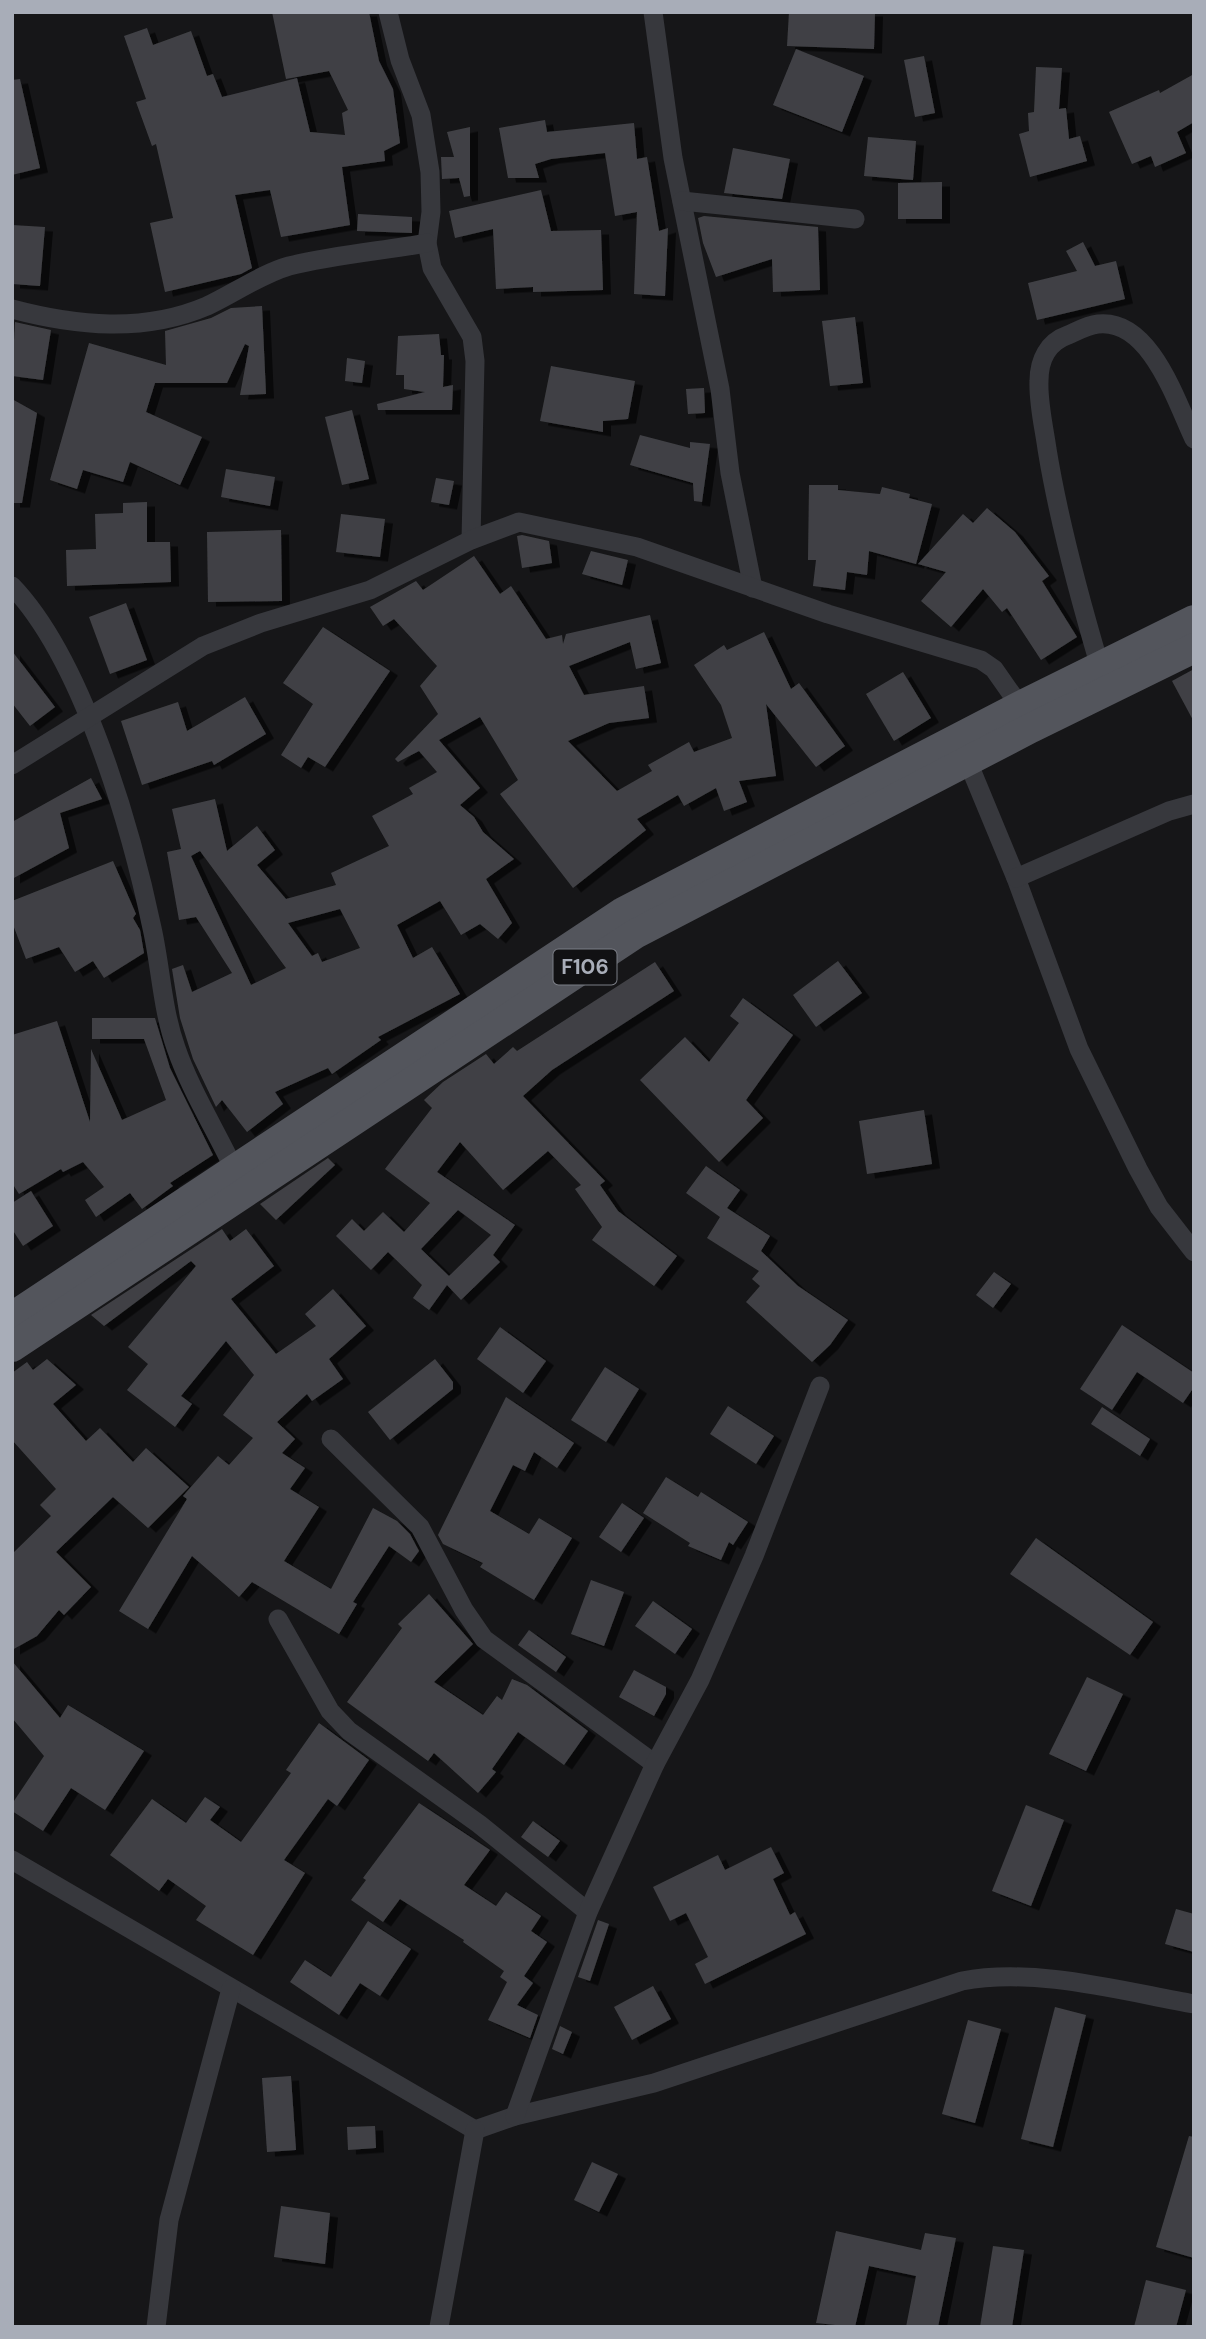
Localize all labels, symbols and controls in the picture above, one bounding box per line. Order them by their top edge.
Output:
road number: F106 [554,950,616,984]

